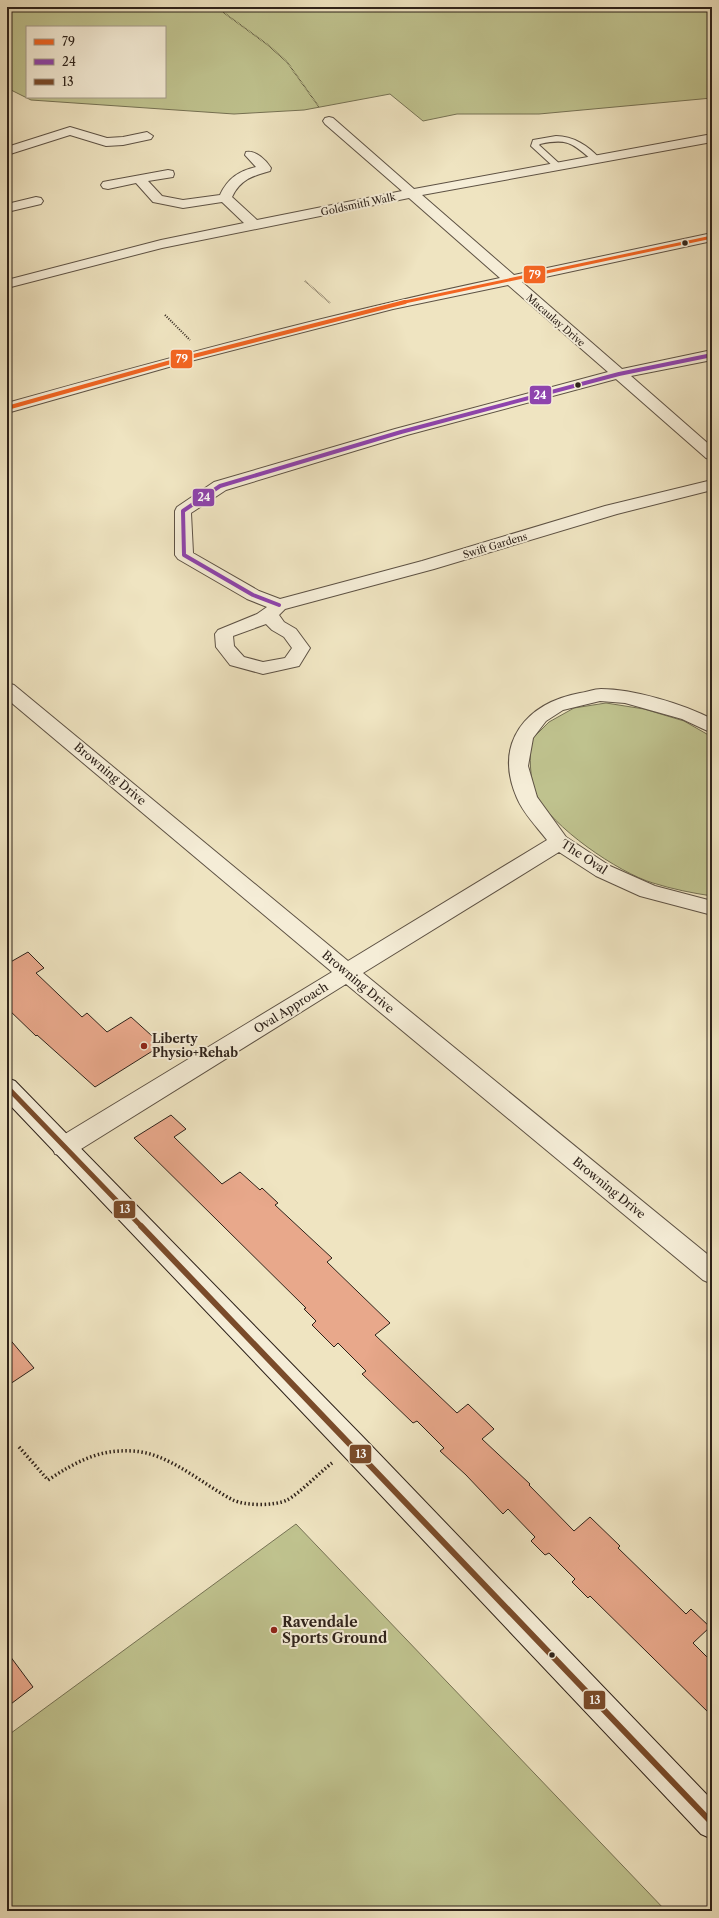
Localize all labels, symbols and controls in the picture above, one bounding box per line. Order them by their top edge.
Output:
legend [26,26,166,98]
text: 79 [62,34,75,49]
text: 24 [62,54,76,69]
text: 13 [62,74,74,89]
street label: Goldsmith Walk [320,190,398,219]
unlabelled marker [680,238,690,248]
line badge: 79 [523,265,546,284]
text: 79 [529,268,542,282]
street label: Macaulay Drive [524,291,588,350]
line badge: 79 [170,349,193,369]
text: 79 [176,352,189,366]
unlabelled marker [573,380,583,390]
line badge: 24 [529,385,552,405]
text: 24 [533,388,547,402]
line badge: 24 [192,488,215,507]
text: 24 [197,490,211,504]
street label: Swift Gardens [461,530,529,561]
street label: Browning Drive [71,739,150,808]
street label: The Oval [558,836,611,877]
street label: Browning Drive [319,947,398,1016]
street label: Oval Approach [251,978,331,1036]
place label: Liberty Physio+Rehab [152,1031,238,1060]
marker: Liberty Physio+Rehab [139,1041,149,1051]
street label: Browning Drive [570,1154,649,1222]
line badge: 13 [113,1200,136,1219]
text: 13 [119,1202,131,1216]
line badge: 13 [349,1444,372,1464]
text: 13 [355,1447,367,1461]
place label: Ravendale Sports Ground [282,1613,388,1647]
marker: Ravendale Sports Ground [269,1625,279,1635]
unlabelled marker [547,1650,557,1660]
line badge: 13 [583,1690,606,1710]
text: 13 [589,1693,601,1707]

